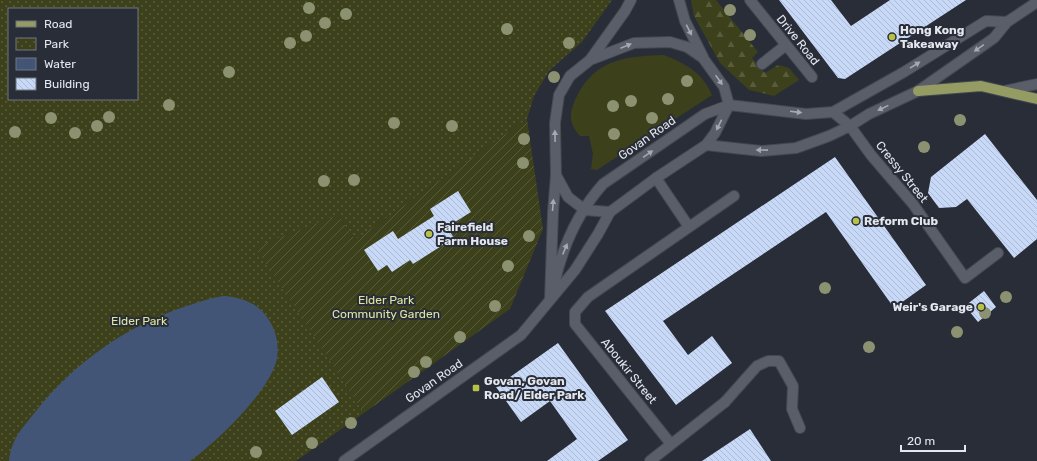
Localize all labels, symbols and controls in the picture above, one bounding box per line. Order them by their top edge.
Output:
legend [8,8,138,100]
street label: Drive Road [774,12,822,68]
text: Road [44,17,72,31]
place label: Hong Kong Takeaway [900,23,964,51]
one-way arrow [686,24,692,36]
marker: Hong Kong Takeaway [887,32,897,42]
text: Park [44,37,70,51]
one-way arrow [621,42,633,48]
one-way arrow [974,44,984,52]
text: Water [44,57,76,71]
one-way arrow [910,61,920,69]
one-way arrow [715,75,723,85]
text: Building [44,77,90,91]
one-way arrow [877,105,888,111]
one-way arrow [790,109,802,116]
street label: Govan Road [616,113,678,163]
one-way arrow [716,120,722,131]
one-way arrow [552,129,558,142]
street label: Cressy Street [873,138,931,206]
one-way arrow [755,147,768,153]
one-way arrow [642,150,654,157]
one-way arrow [550,199,557,211]
place label: Reform Club [864,214,938,228]
marker: Reform Club [851,216,861,226]
place label: Fairefield Farm House [437,220,508,248]
marker: Fairefield Farm House [424,229,434,239]
one-way arrow [562,244,568,255]
park label: Elder Park Community Garden [332,293,440,321]
place label: Weir's Garage [892,300,973,314]
marker: Weir's Garage [976,302,986,312]
park label: Elder Park [111,314,168,328]
street label: Aboukir Street [598,335,660,407]
street label: Govan Road [403,356,465,406]
place label: Govan, Govan Road/ Elder Park [484,374,584,402]
marker: Govan, Govan Road/ Elder Park [471,383,481,393]
scale bar [901,427,965,453]
text: 20 m [907,434,935,448]

